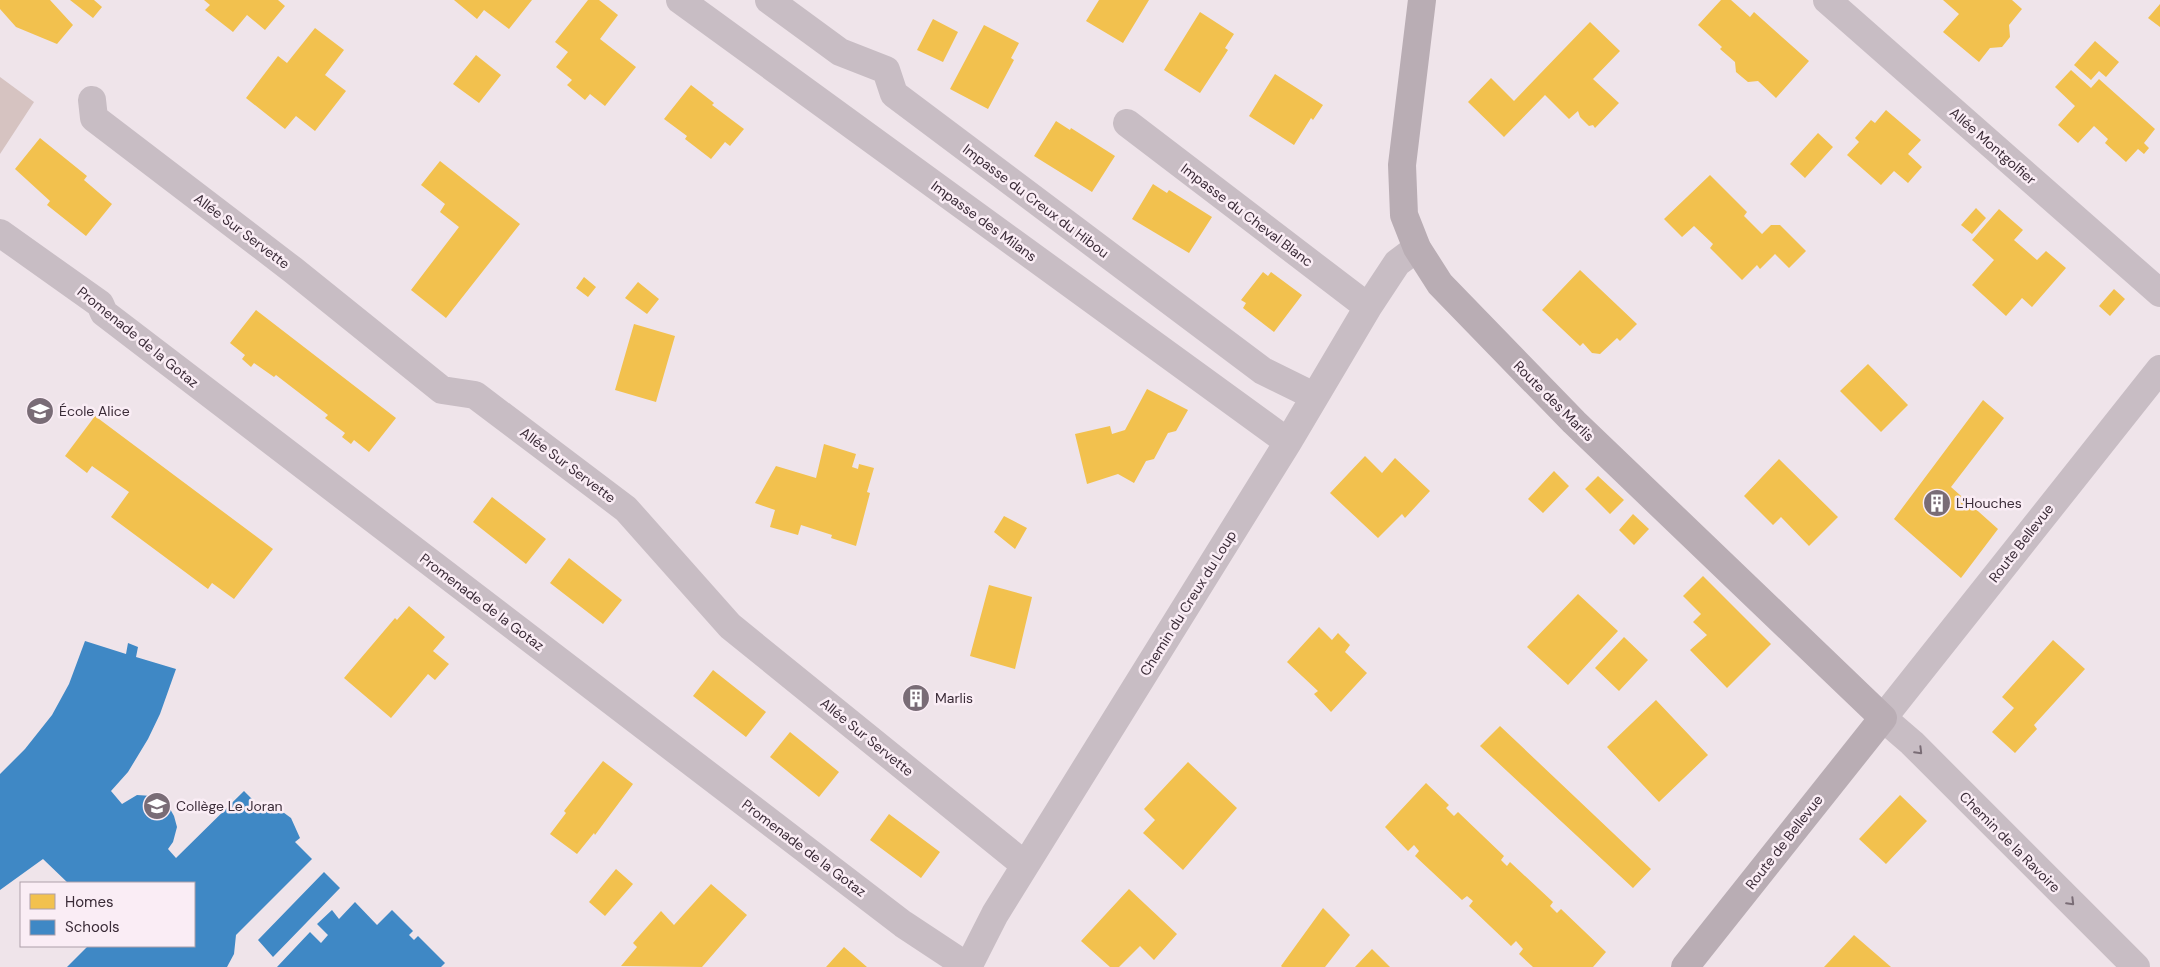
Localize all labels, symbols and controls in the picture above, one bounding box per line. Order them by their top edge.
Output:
street label: Allée Montgolfier [1946,104,2040,188]
street label: Impasse du Creux du Hibou [959,140,1113,262]
street label: Impasse du Cheval Blanc [1177,159,1317,271]
street label: Impasse des Milans [928,177,1040,265]
street label: Allée Sur Servette [191,189,293,273]
street label: Promenade de la Gotaz [74,283,202,391]
street label: Route des Marlis [1510,357,1598,445]
school or university icon: École Alice [25,396,55,426]
place label: École Alice [59,402,130,420]
street label: Allée Sur Servette [517,423,619,507]
building icon: L'Houches [1922,488,1952,518]
place label: L'Houches [1956,494,2022,512]
street label: Route Bellevue [1985,500,2057,586]
street label: Chemin du Creux du Loup [1136,527,1240,679]
street label: Promenade de la Gotaz [416,549,548,655]
building icon: Marlis [901,683,931,713]
place label: Marlis [935,689,973,707]
street label: Allée Sur Servette [817,694,917,780]
one-way arrow [1913,745,1922,754]
street label: Chemin de la Ravoire [1956,788,2064,896]
school or university icon: Collège Le Joran [142,791,172,821]
street label: Route de Bellevue [1741,791,1827,893]
street label: Promenade de la Gotaz [738,795,870,901]
place label: Collège Le Joran [176,797,283,815]
legend [20,882,195,947]
text: Homes [65,892,114,912]
one-way arrow [2066,897,2075,906]
text: Schools [65,917,120,937]

